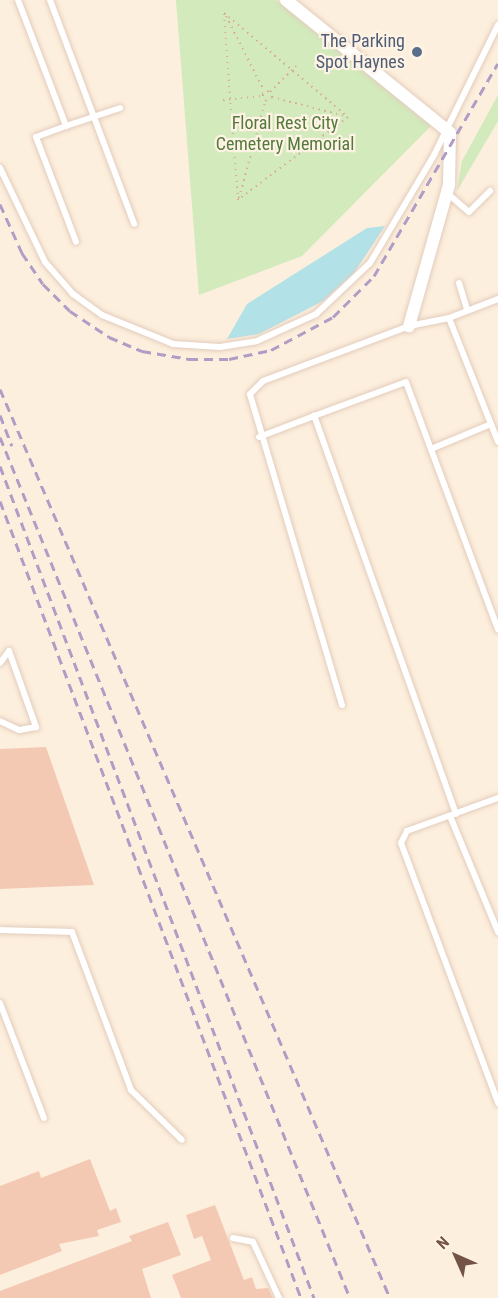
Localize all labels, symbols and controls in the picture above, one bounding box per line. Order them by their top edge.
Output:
place label: The Parking Spot Haynes [316,31,405,74]
marker: The Parking Spot Haynes [410,45,424,59]
park label: Floral Rest City Cemetery Memorial [216,113,354,156]
north arrow [426,1226,486,1286]
text: N [433,1233,453,1253]

